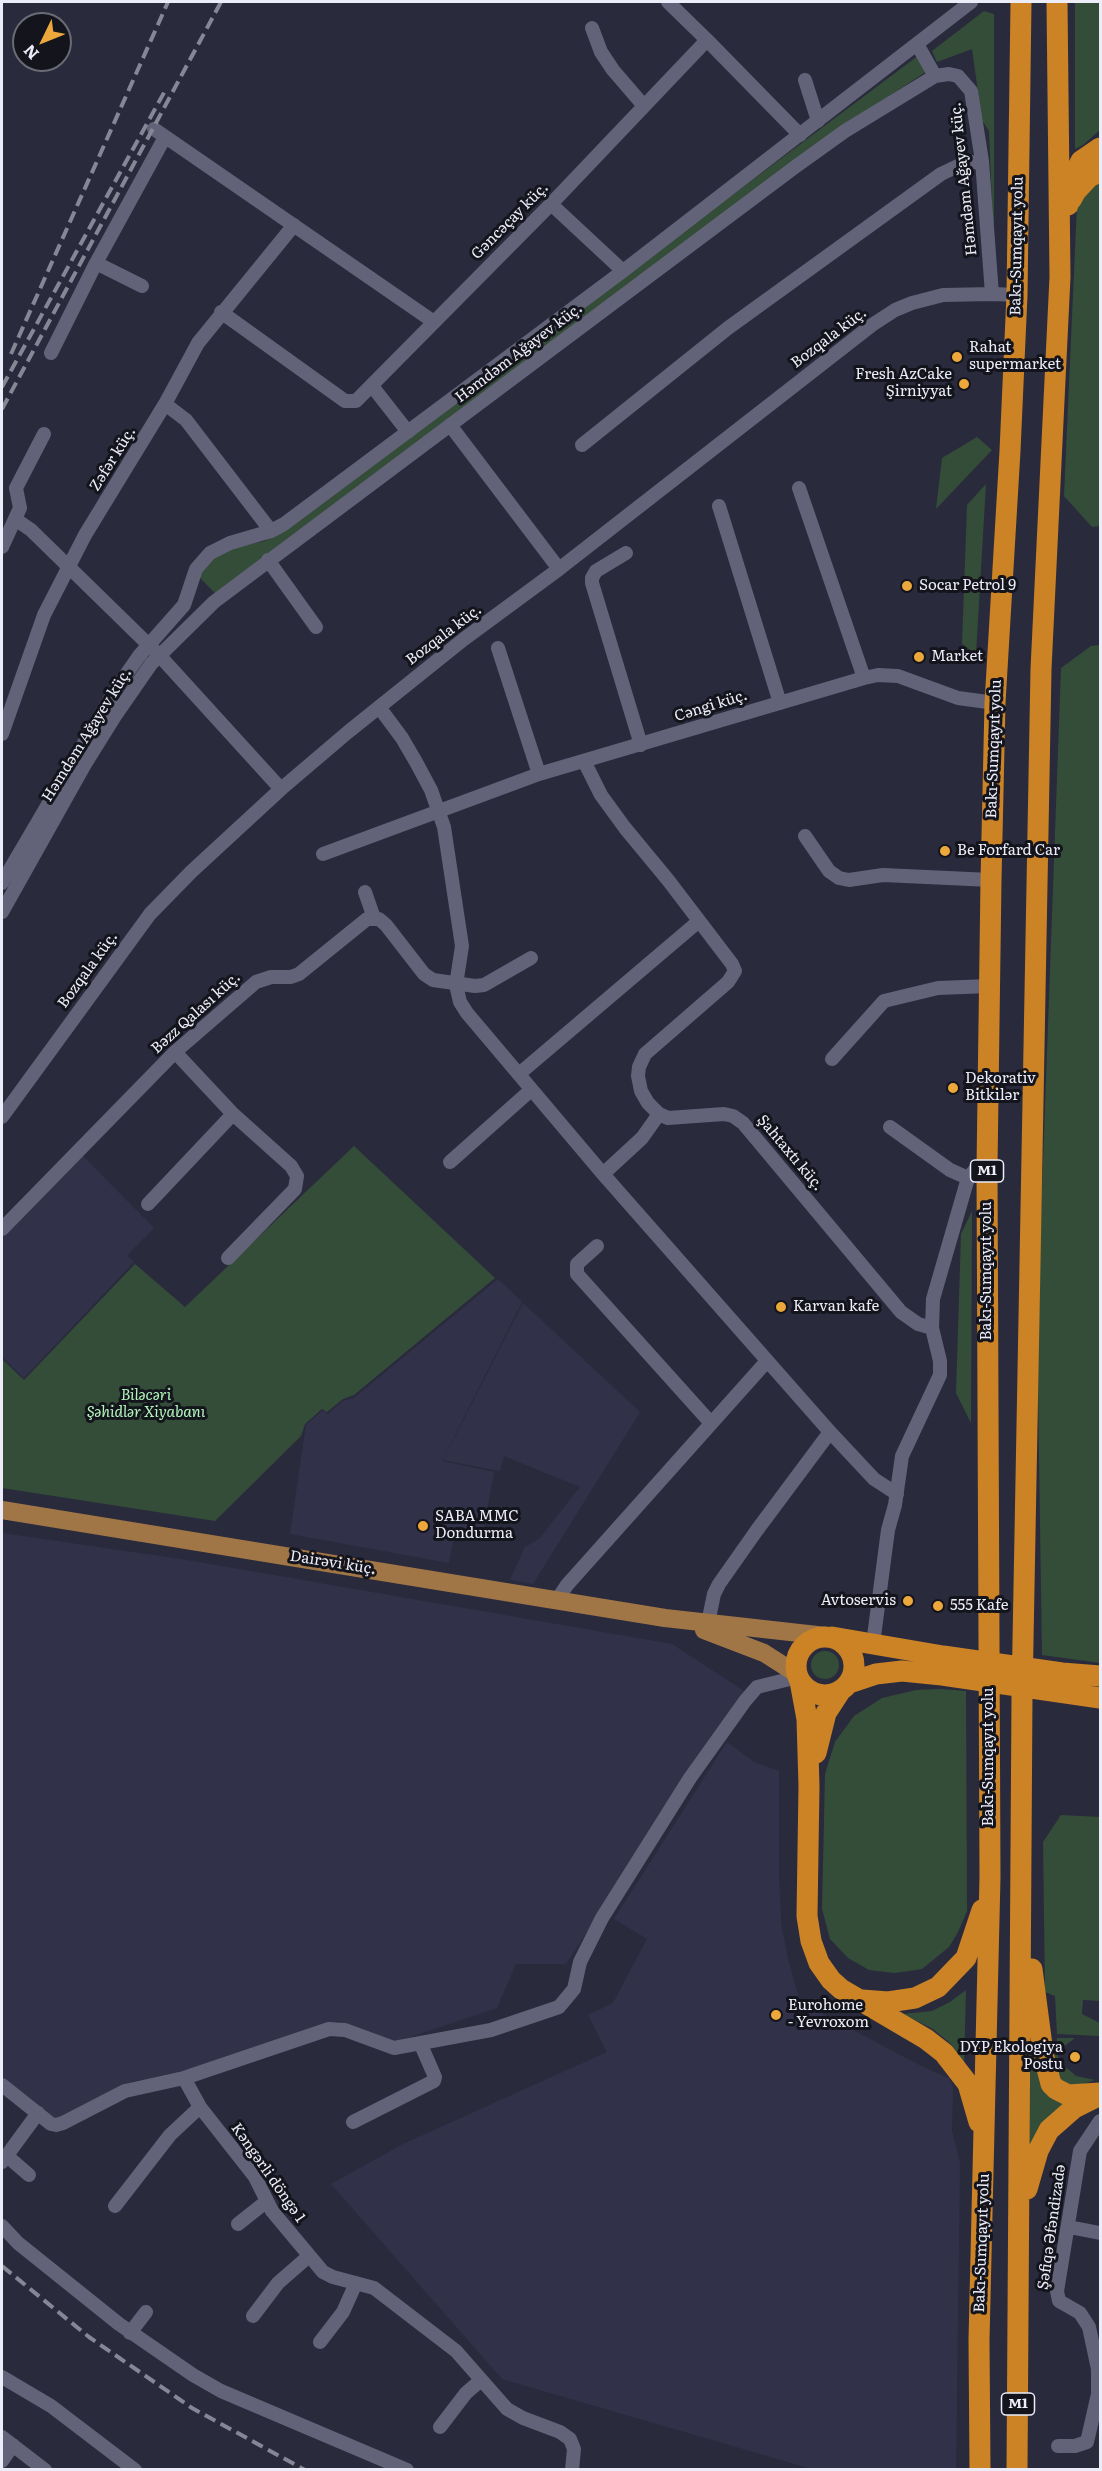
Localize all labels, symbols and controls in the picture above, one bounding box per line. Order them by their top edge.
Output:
north arrow [12,12,72,72]
text: N [17,40,44,66]
street label: Həmdəm Ağayev küç. [947,101,981,257]
street label: Bakı-Sumqayıt yolu [1007,176,1027,316]
street label: Gəncəçay küç. [468,179,552,263]
street label: Həmdəm Ağayev küç. [452,299,586,407]
street label: Bozqala küç. [788,304,870,372]
place label: Rahat supermarket [969,339,1061,374]
marker: Rahat supermarket [950,350,964,364]
place label: Fresh AzCake Şirniyyat [855,366,952,401]
marker: Fresh AzCake Şirniyyat [957,377,971,391]
street label: Zəfər küç. [86,424,140,494]
place label: Socar Petrol 9 [919,577,1016,595]
marker: Socar Petrol 9 [900,579,914,593]
street label: Bozqala küç. [403,601,485,669]
place label: Market [931,648,983,666]
marker: Market [912,650,926,664]
street label: Həmdəm Ağayev küç. [39,665,135,805]
street label: Bakı-Sumqayıt yolu [983,679,1005,819]
street label: Cəngi küç. [672,686,750,726]
place label: Be Forfard Car [957,842,1060,860]
marker: Be Forfard Car [938,844,952,858]
street label: Bozqala küç. [54,928,122,1012]
street label: Bəzz Qalası küç. [148,968,244,1058]
place label: Dekorativ Bitkilər [965,1070,1036,1105]
marker: Dekorativ Bitkilər [946,1081,960,1095]
street label: Şahtaxtı küç. [753,1111,827,1195]
road number: M1 [970,1160,1004,1182]
street label: Bakı-Sumqayıt yolu [978,1201,996,1341]
place label: Karvan kafe [793,1298,879,1316]
marker: Karvan kafe [774,1300,788,1314]
park label: Biləcəri Şəhidlər Xiyabanı [87,1387,205,1422]
place label: SABA MMC Dondurma [435,1508,519,1543]
marker: SABA MMC Dondurma [416,1519,430,1533]
street label: Dairəvi küç. [289,1547,377,1579]
place label: Avtoservis [821,1592,896,1610]
marker: Avtoservis [901,1594,915,1608]
place label: 555 Kafe [950,1597,1008,1615]
marker: 555 Kafe [931,1599,945,1613]
street label: Bakı-Sumqayıt yolu [980,1687,998,1827]
place label: Eurohome - Yevroxom [788,1997,869,2032]
marker: Eurohome - Yevroxom [769,2008,783,2022]
place label: DYP Ekologiya Postu [959,2039,1063,2074]
marker: DYP Ekologiya Postu [1068,2050,1082,2064]
street label: Kəngərli döngə 1 [227,2120,309,2226]
street label: Şəfiqə Əfəndizadə [1034,2163,1070,2291]
street label: Bakı-Sumqayıt yolu [971,2173,993,2313]
road number: M1 [1002,2393,1034,2415]

